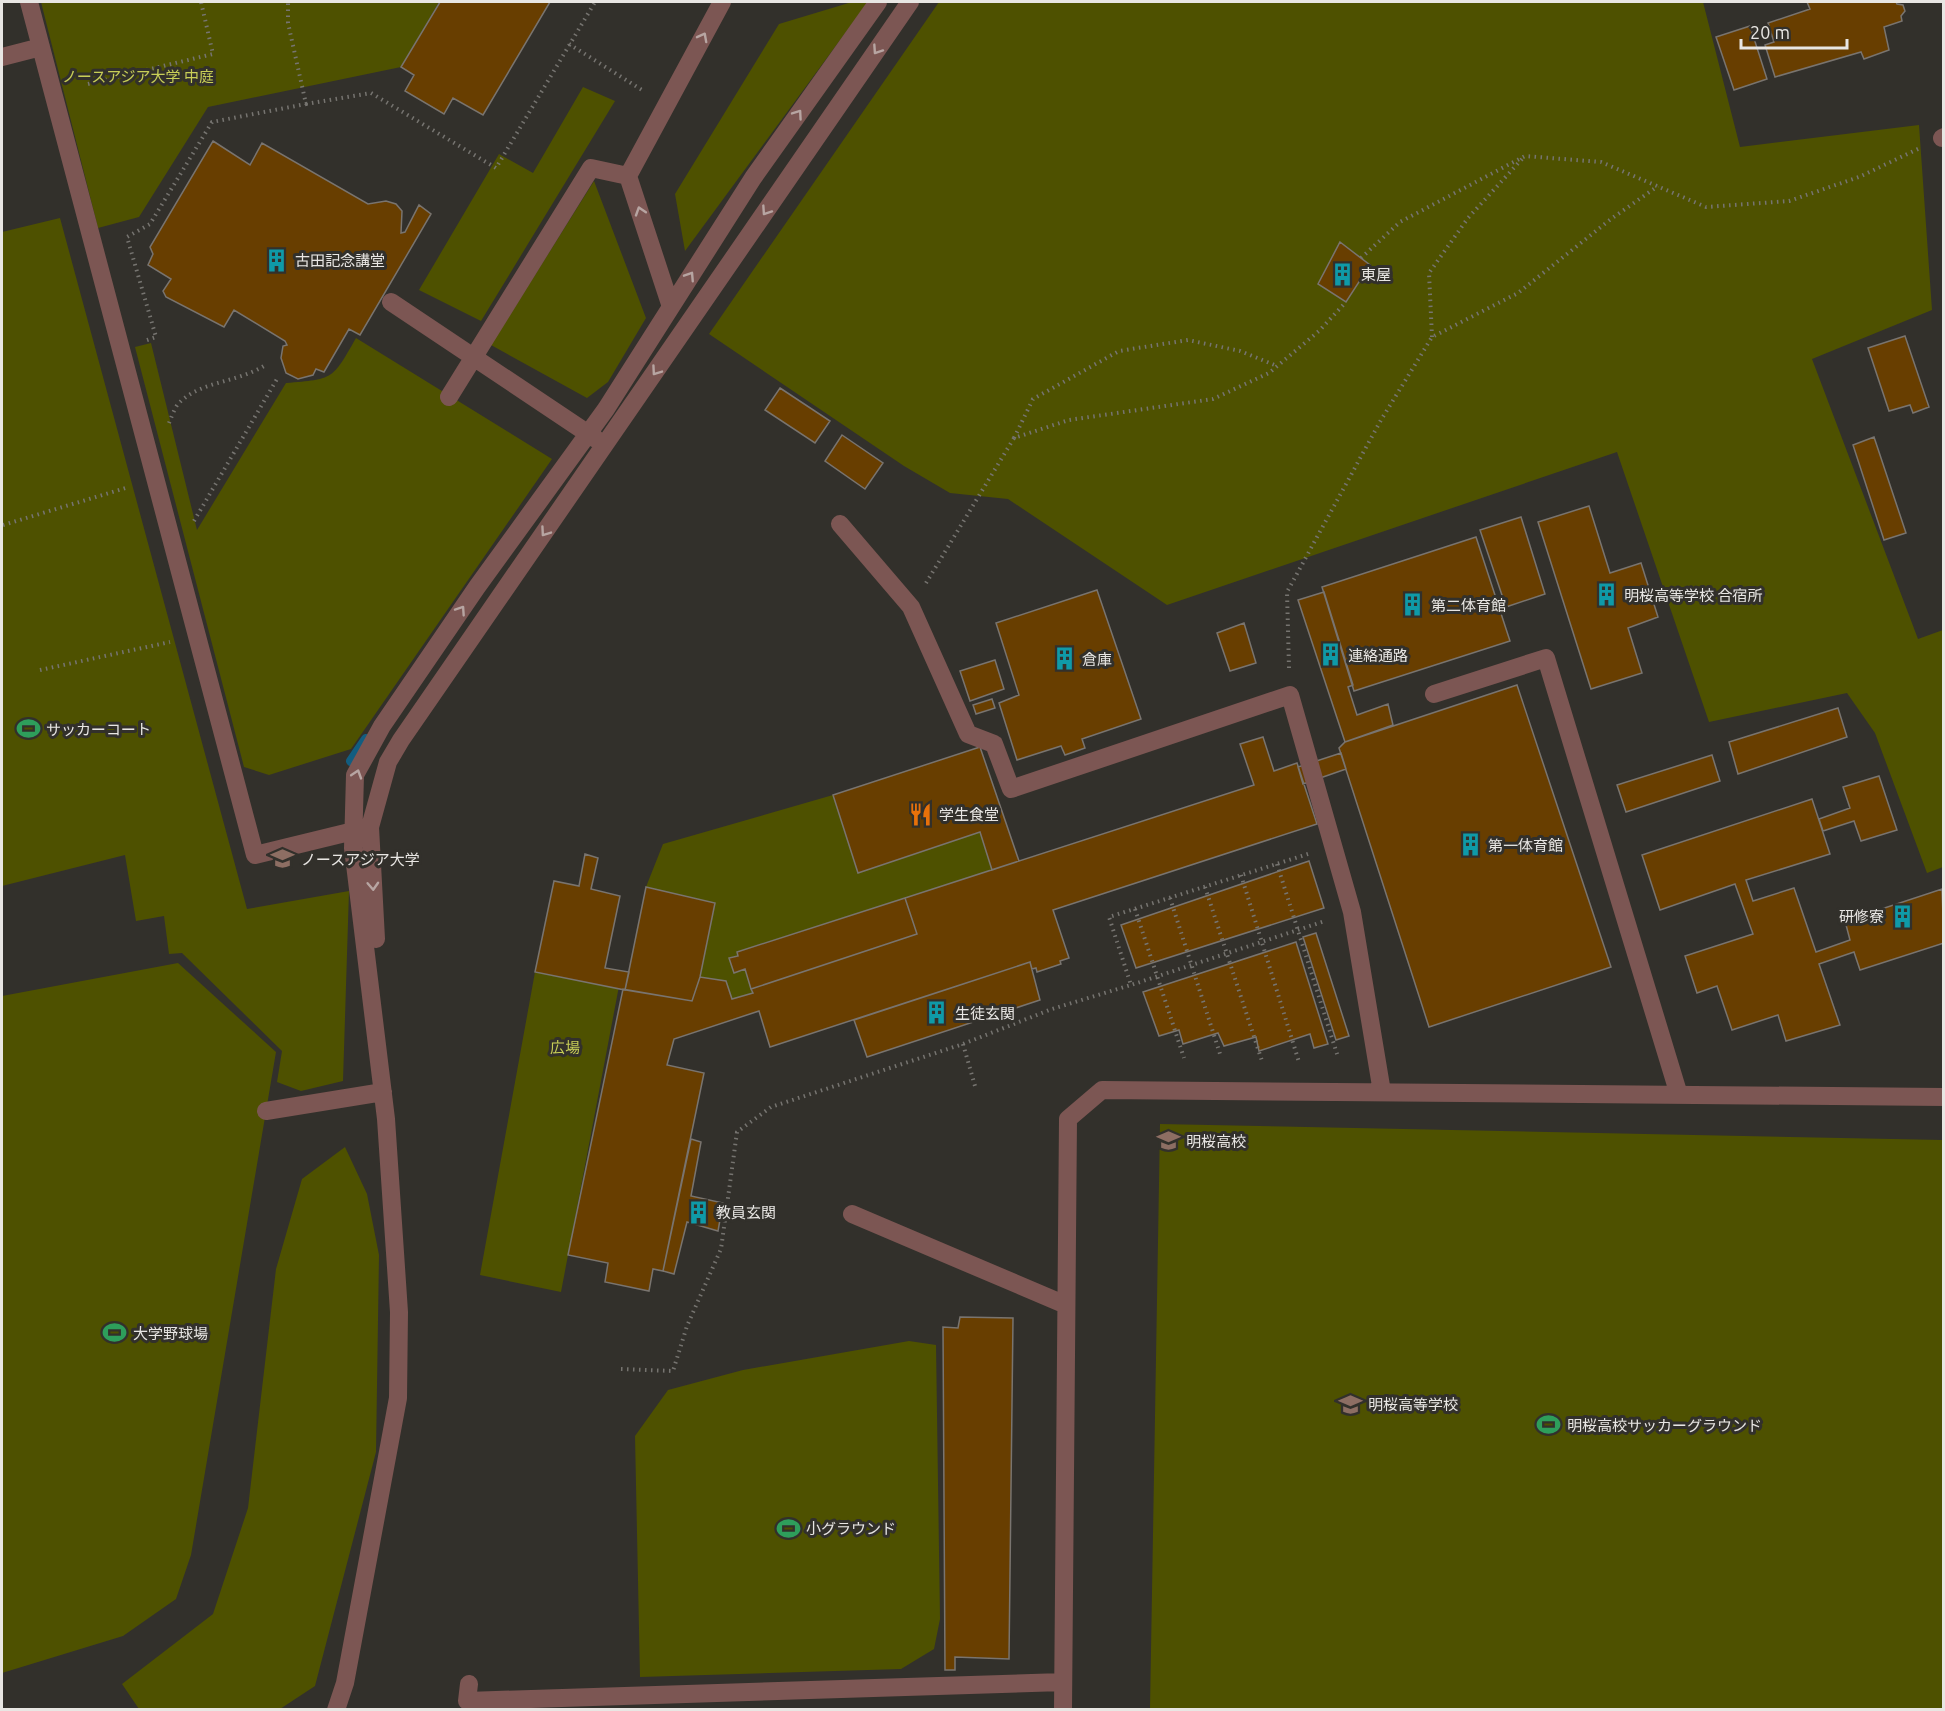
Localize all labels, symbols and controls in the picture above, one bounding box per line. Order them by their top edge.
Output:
scale bar [1741,12,1848,50]
text: 20 m [1750,22,1790,42]
one-way arrow [696,33,707,43]
one-way arrow [873,43,884,54]
park label: ノースアジア大学 中庭 [62,68,214,85]
one-way arrow [791,110,802,121]
one-way arrow [762,204,773,215]
one-way arrow [634,206,647,217]
building icon: 古田記念講堂 [264,247,290,273]
place label: 古田記念講堂 [295,252,385,269]
building icon: 東屋 [1330,261,1356,287]
place label: 東屋 [1361,266,1391,283]
one-way arrow [683,272,695,282]
one-way arrow [652,365,663,376]
one-way arrow [541,525,552,536]
building icon: 明桜高等学校 合宿所 [1593,582,1619,608]
place label: 明桜高等学校 合宿所 [1624,587,1762,604]
building icon: 第二体育館 [1400,592,1426,618]
place label: 第二体育館 [1431,597,1506,614]
one-way arrow [454,606,465,617]
building icon: 連絡通路 [1317,642,1343,668]
building icon: 倉庫 [1051,646,1077,672]
place label: 連絡通路 [1348,647,1408,664]
place label: 倉庫 [1082,651,1112,668]
sports icon: サッカーコート [15,716,41,742]
place label: サッカーコート [46,721,151,738]
one-way arrow [350,769,362,780]
restaurant icon: 学生食堂 [908,801,934,827]
place label: 学生食堂 [939,806,999,823]
building icon: 第一体育館 [1457,832,1483,858]
place label: 第一体育館 [1488,837,1563,854]
school or university icon: ノースアジア大学 [270,846,296,872]
place label: ノースアジア大学 [301,851,420,868]
one-way arrow [367,881,380,890]
building icon: 研修寮 [1889,903,1915,929]
place label: 研修寮 [1839,908,1884,925]
building icon: 生徒玄関 [924,1000,950,1026]
place label: 生徒玄関 [955,1005,1015,1022]
park label: 広場 [550,1039,580,1056]
school or university icon: 明桜高校 [1155,1128,1181,1154]
place label: 明桜高校 [1186,1133,1246,1150]
building icon: 教員玄関 [685,1199,711,1225]
place label: 教員玄関 [716,1204,776,1221]
sports icon: 大学野球場 [102,1320,128,1346]
place label: 大学野球場 [133,1325,208,1342]
school or university icon: 明桜高等学校 [1337,1391,1363,1417]
place label: 明桜高等学校 [1368,1396,1458,1413]
sports icon: 明桜高校サッカーグラウンド [1536,1412,1562,1438]
place label: 明桜高校サッカーグラウンド [1567,1417,1762,1434]
sports icon: 小グラウンド [775,1515,801,1541]
place label: 小グラウンド [806,1520,896,1537]

